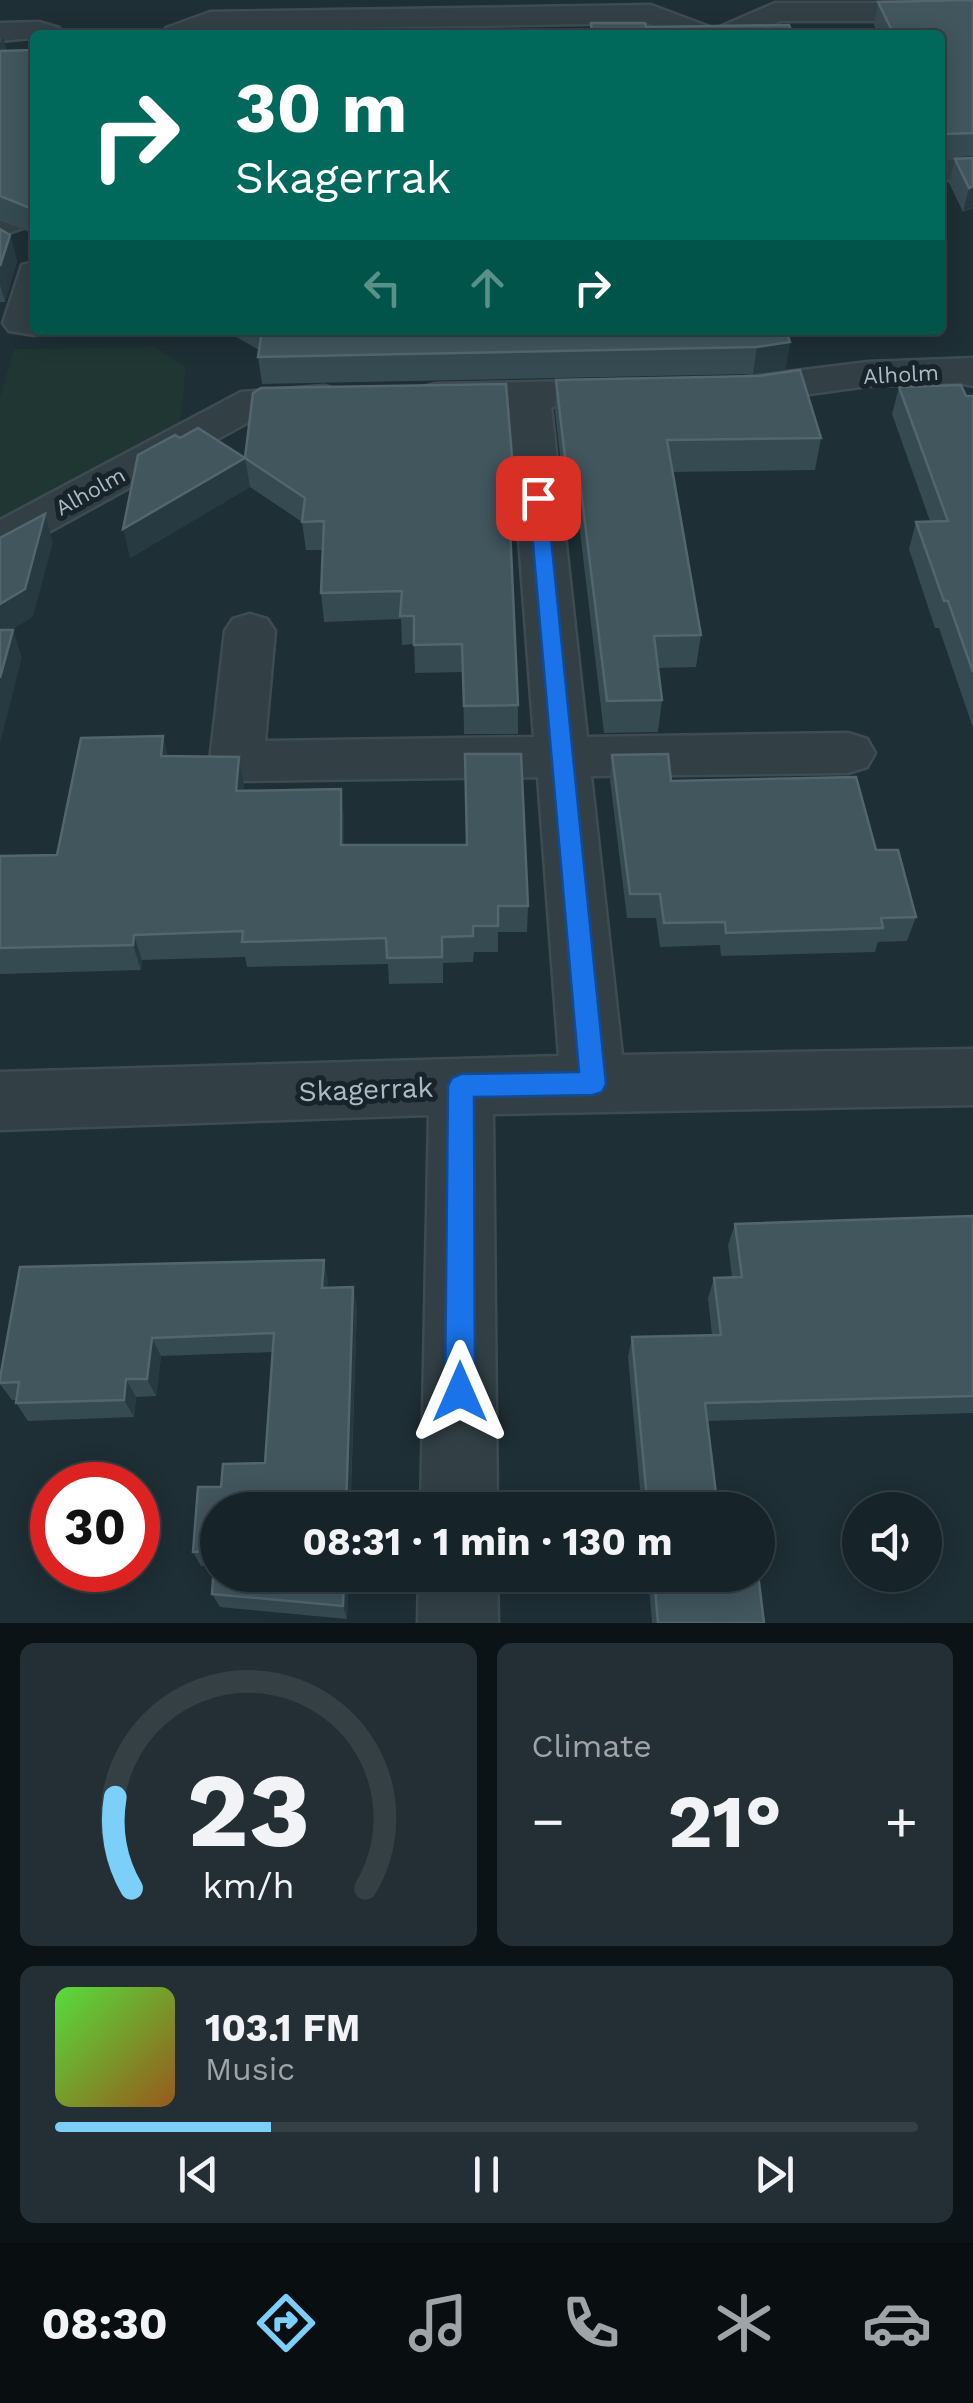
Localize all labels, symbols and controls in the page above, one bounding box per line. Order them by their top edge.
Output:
text: 30 m [235,67,407,149]
icon: right [70,70,200,200]
text: Skagerrak [235,151,451,204]
icon: left [355,260,410,315]
icon: ahead [460,260,515,315]
icon: right [565,260,620,315]
street label: Alholm [863,360,940,389]
pin [496,456,581,541]
street label: Alholm [51,462,129,521]
icon: arrive [511,471,566,526]
street label: Skagerrak [298,1071,434,1108]
position arrow [408,1340,512,1444]
speed limit sign: 30 [30,1462,160,1592]
map controls [842,1492,942,1592]
button: sound [842,1492,942,1592]
text: 08:31 · 1 min · 130 m [302,1520,673,1564]
text: Climate [532,1727,652,1765]
text: 23 [186,1749,310,1871]
text: 21° [668,1777,782,1865]
text: − [532,1789,565,1853]
text: + [885,1789,918,1853]
text: km/h [202,1865,294,1907]
text: 103.1 FM [205,2006,360,2050]
text: Music [205,2050,295,2088]
icon: previous [171,2147,226,2202]
icon: pause [459,2147,514,2202]
icon: next [747,2147,802,2202]
icon: directions [251,2288,321,2358]
icon: music [403,2288,473,2358]
icon: phone [556,2288,626,2358]
icon: climate [709,2288,779,2358]
icon: car [862,2288,932,2358]
text: 08:30 [41,2297,168,2350]

